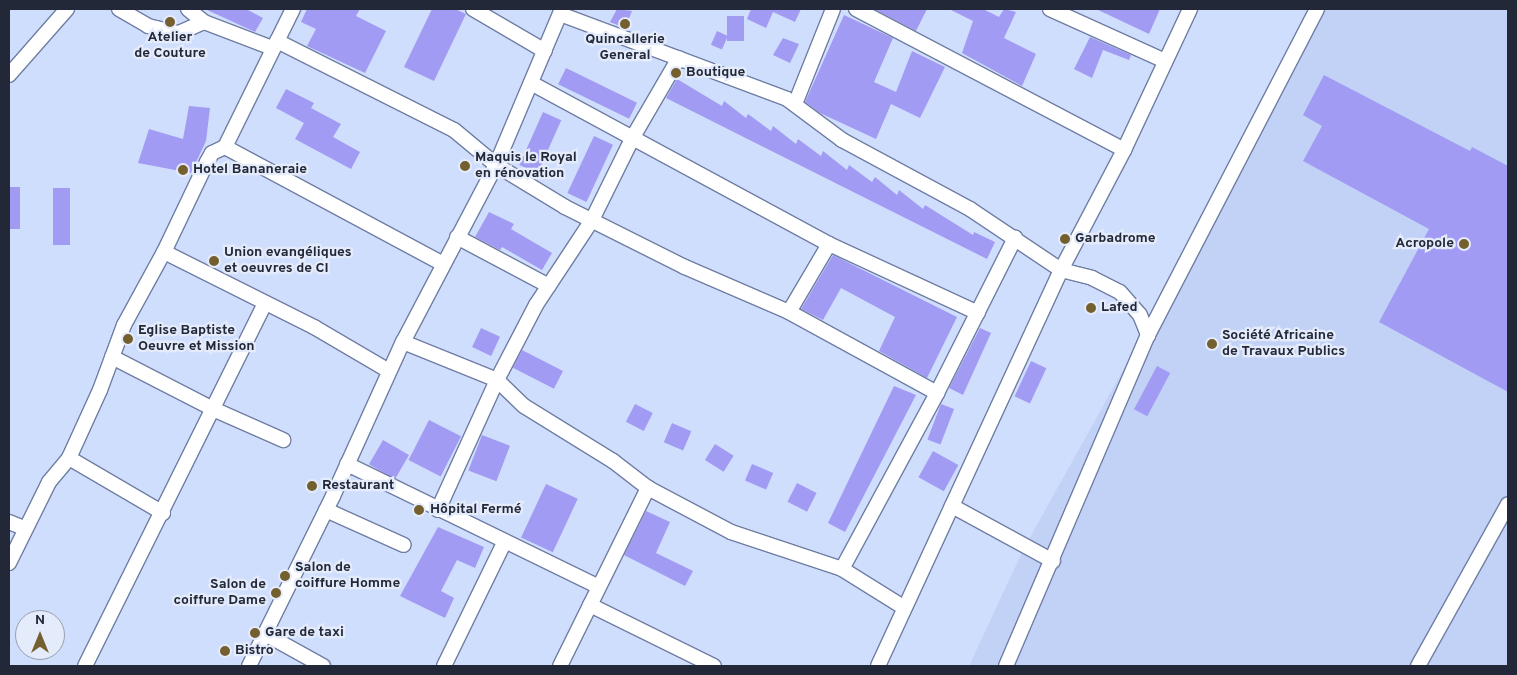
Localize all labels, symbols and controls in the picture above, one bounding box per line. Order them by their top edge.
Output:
marker: Atelier de Couture [164,16,176,28]
marker: Quincallerie General [619,18,631,30]
place label: Atelier de Couture [134,30,206,62]
place label: Quincallerie General [585,32,665,64]
place label: Boutique [686,65,745,81]
marker: Boutique [670,67,682,79]
place label: Maquis le Royal en rénovation [475,150,577,182]
marker: Maquis le Royal en rénovation [459,160,471,172]
place label: Hotel Bananeraie [193,162,307,178]
marker: Hotel Bananeraie [177,164,189,176]
place label: Garbadrome [1075,231,1156,247]
marker: Garbadrome [1059,233,1071,245]
place label: Acropole [1395,236,1454,252]
marker: Acropole [1458,238,1470,250]
place label: Union evangéliques et oeuvres de CI [224,245,352,278]
marker: Union evangéliques et oeuvres de CI [208,255,220,267]
place label: Lafed [1101,300,1138,316]
marker: Lafed [1085,302,1097,314]
place label: Eglise Baptiste Oeuvre et Mission [138,323,254,356]
place label: Société Africaine de Travaux Publics [1222,328,1345,361]
marker: Eglise Baptiste Oeuvre et Mission [122,333,134,345]
marker: Société Africaine de Travaux Publics [1206,338,1218,350]
place label: Restaurant [322,478,394,494]
marker: Restaurant [306,480,318,492]
place label: Hôpital Fermé [430,502,522,518]
marker: Hôpital Fermé [412,503,426,517]
place label: Salon de coiffure Homme [295,560,400,592]
marker: Salon de coiffure Homme [279,570,291,582]
place label: Salon de coiffure Dame [173,577,266,610]
marker: Salon de coiffure Dame [270,587,282,599]
north arrow [15,610,65,660]
text: N [35,612,45,629]
place label: Gare de taxi [265,625,344,641]
marker: Gare de taxi [249,627,261,639]
place label: Bistro [235,643,274,659]
marker: Bistro [219,645,231,657]

